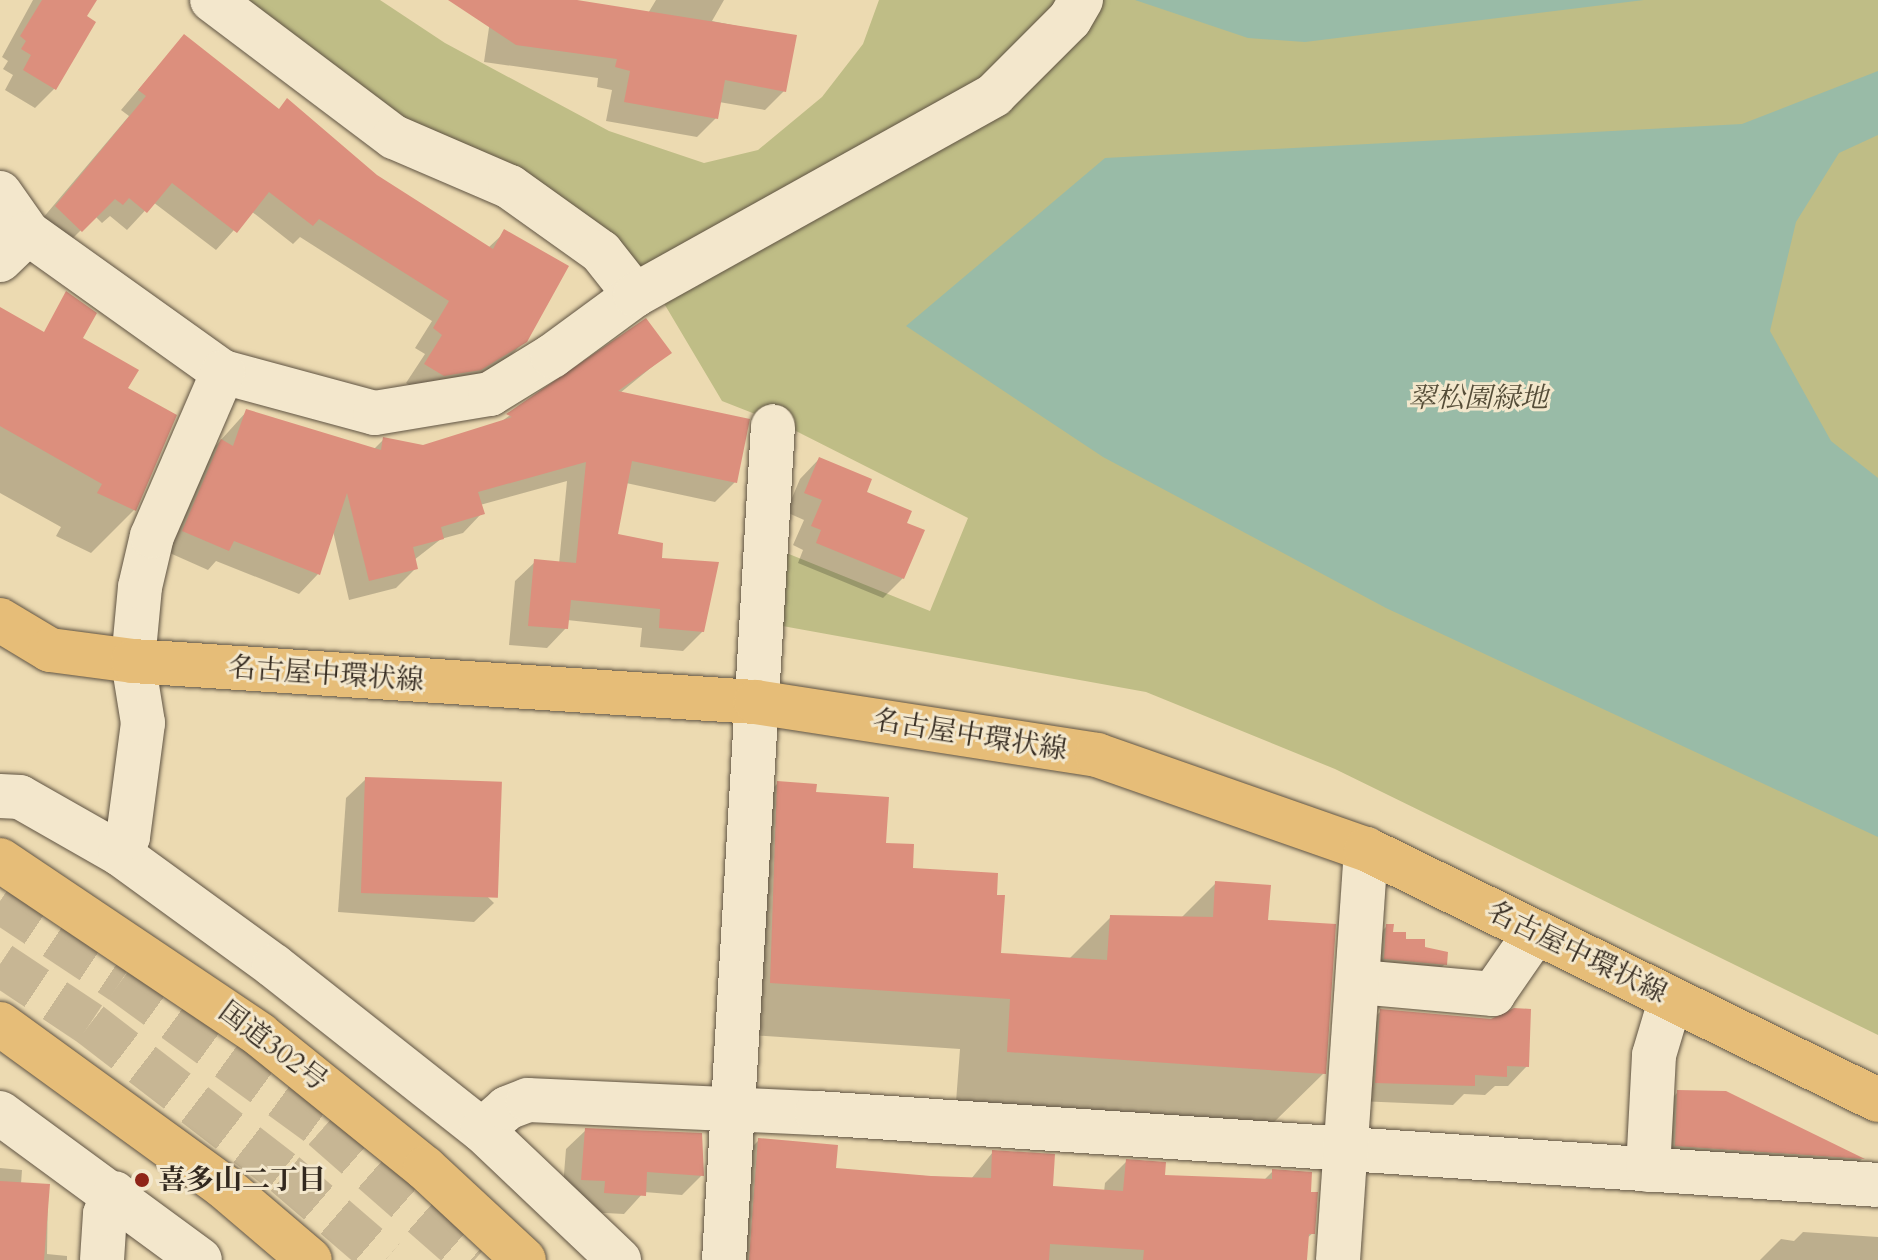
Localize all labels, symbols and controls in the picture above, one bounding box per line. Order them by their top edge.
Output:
park label: 翠松園緑地 [1408,381,1548,415]
street label: 名古屋中環状線 [227,650,425,698]
street label: 名古屋中環状線 [871,703,1069,767]
street label: 名古屋中環状線 [1482,894,1672,1010]
street label: 国道302号 [212,994,334,1098]
place label: 喜多山二丁目 [158,1163,326,1197]
marker: 喜多山二丁目 [133,1171,151,1189]

